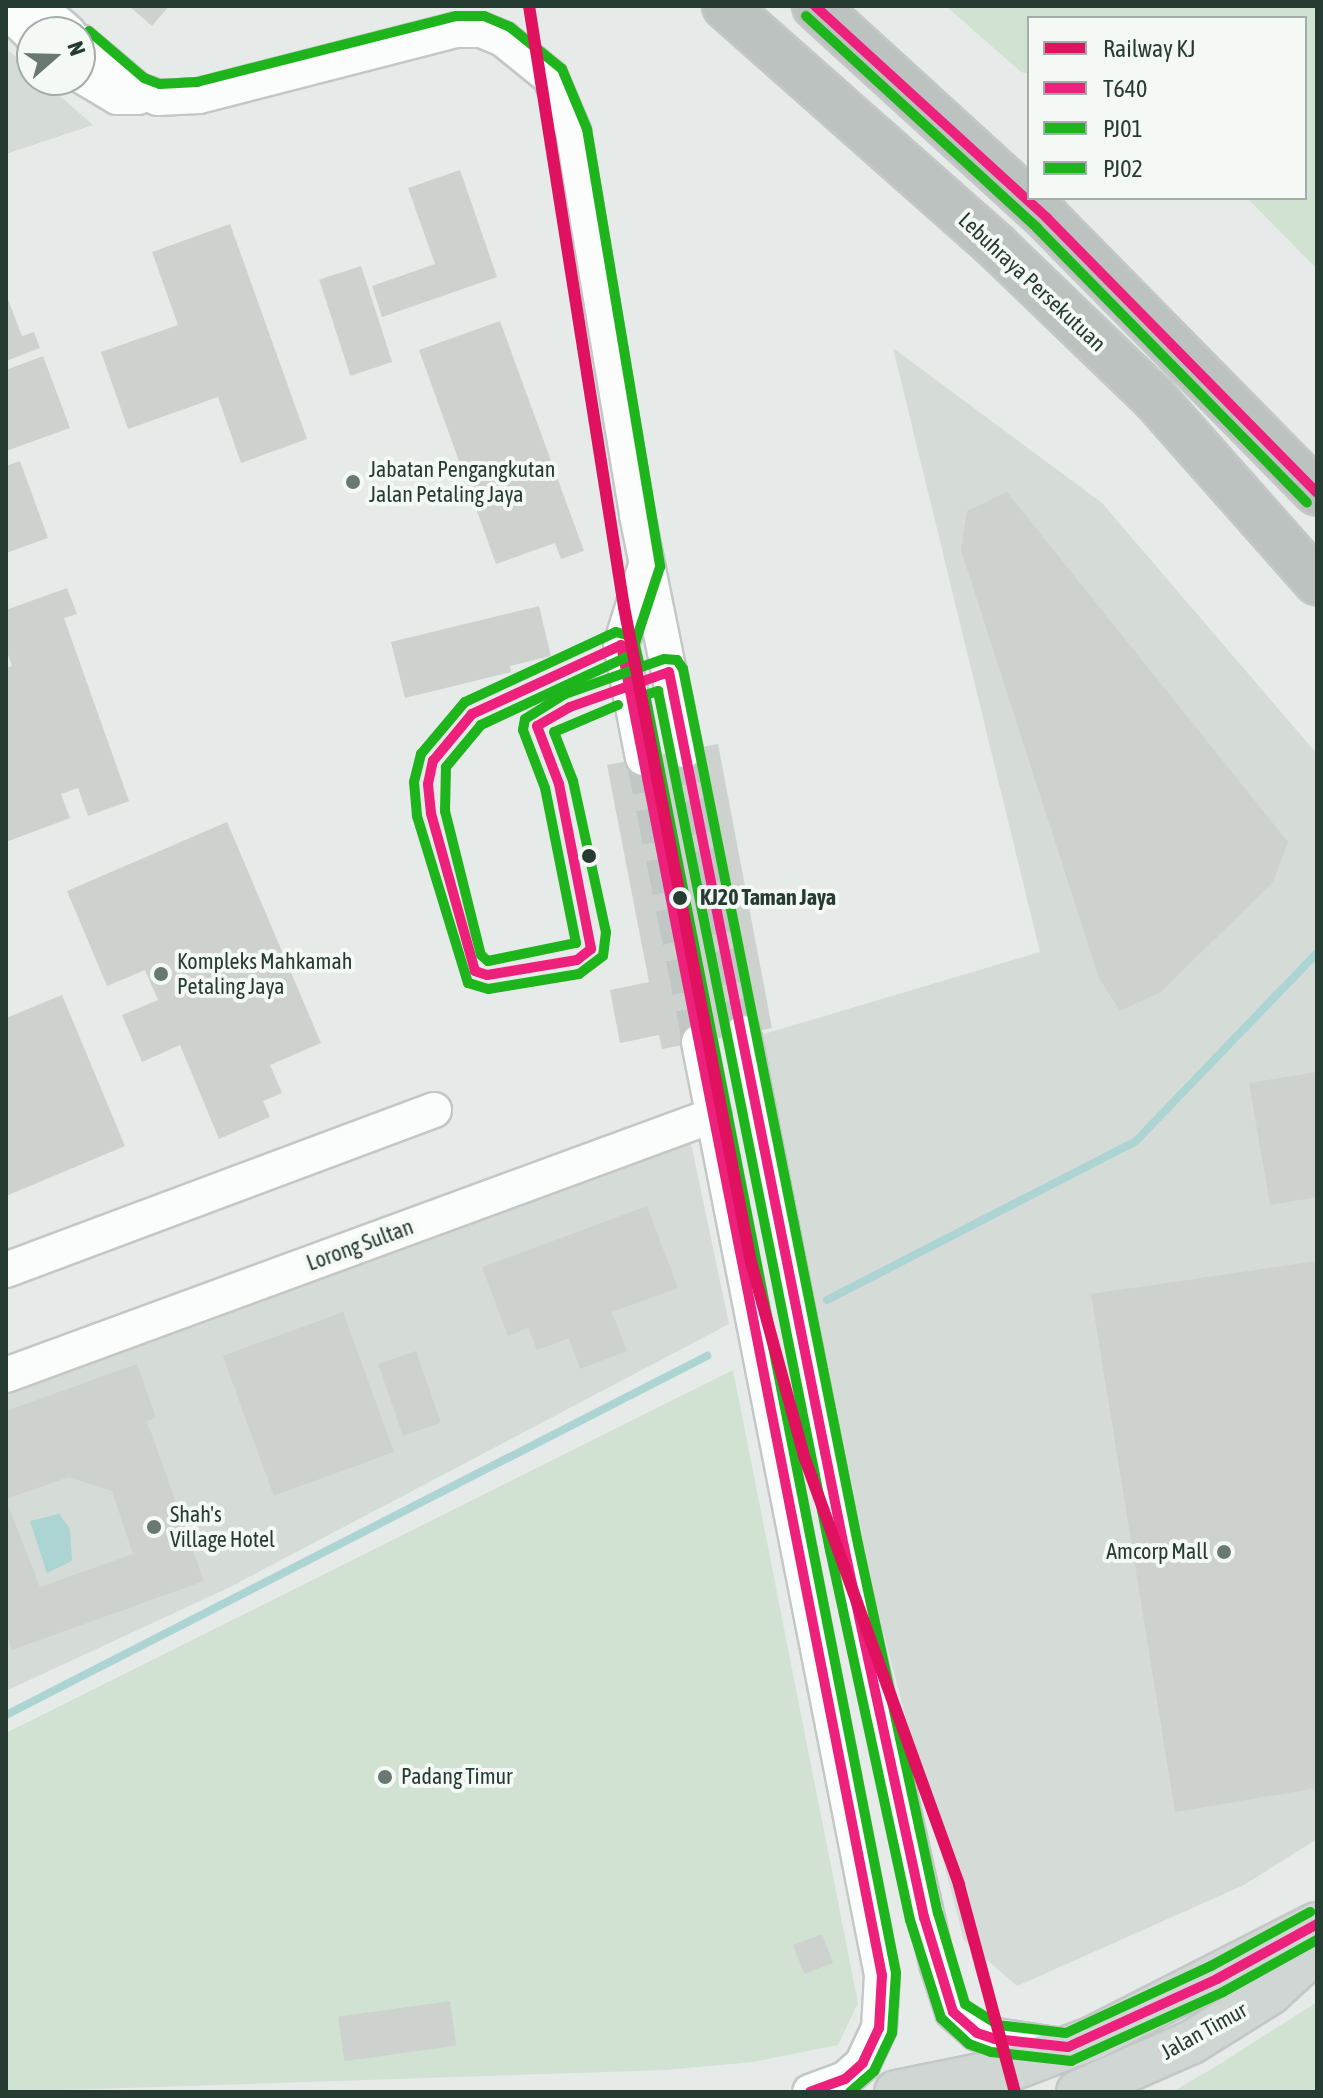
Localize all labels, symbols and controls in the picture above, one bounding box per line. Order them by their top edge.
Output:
north arrow [16,16,96,96]
legend [1027,16,1307,200]
text: Railway KJ [1103,35,1196,62]
text: N [62,38,91,59]
text: T640 [1103,75,1147,102]
text: PJ01 [1103,115,1143,142]
text: PJ02 [1103,155,1143,182]
street label: Lebuhraya Persekutuan [953,207,1111,357]
place label: Jabatan Pengangkutan Jalan Petaling Jaya [369,456,555,508]
marker: Jabatan Pengangkutan Jalan Petaling Jaya [344,473,362,491]
unlabelled marker [581,848,597,864]
marker: KJ20 Taman Jaya [667,885,693,911]
place label: KJ20 Taman Jaya [700,885,836,911]
place label: Kompleks Mahkamah Petaling Jaya [177,948,352,1000]
marker: Kompleks Mahkamah Petaling Jaya [152,965,170,983]
street label: Lorong Sultan [303,1213,417,1277]
place label: Shah's Village Hotel [170,1501,275,1552]
marker: Shah's Village Hotel [145,1518,163,1536]
place label: Amcorp Mall [1106,1539,1208,1565]
marker: Amcorp Mall [1215,1543,1233,1561]
place label: Padang Timur [401,1764,513,1790]
marker: Padang Timur [376,1768,394,1786]
street label: Jalan Timur [1156,1997,1252,2065]

